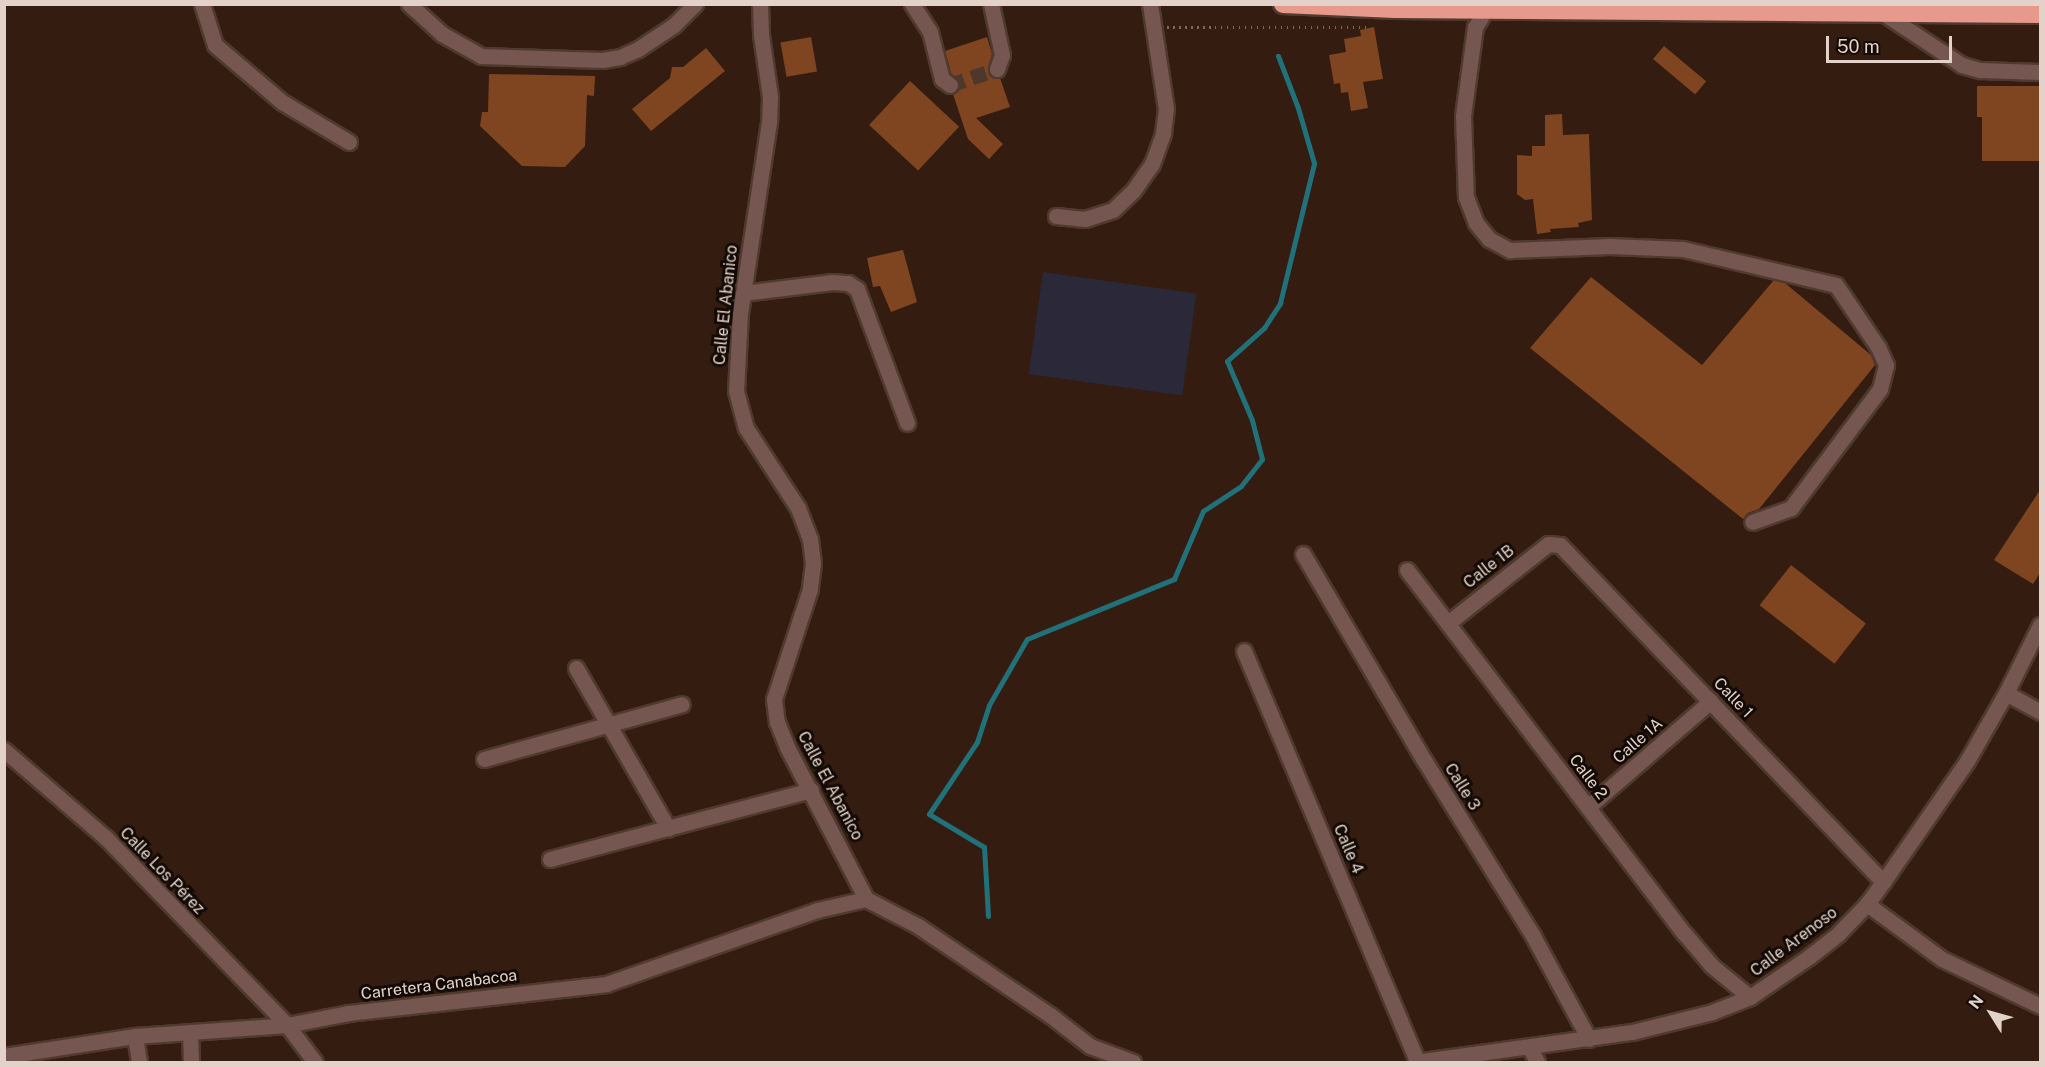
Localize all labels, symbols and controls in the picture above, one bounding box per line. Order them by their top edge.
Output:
scale bar [1829,24,1955,62]
text: 50 m [1837,36,1880,57]
street label: Calle El Abanico [710,244,742,366]
street label: Calle 1B [1460,541,1518,593]
street label: Calle 1 [1709,674,1757,722]
street label: Calle 1A [1609,714,1667,768]
street label: Calle El Abanico [793,728,867,844]
street label: Calle 2 [1565,751,1611,803]
street label: Calle 3 [1440,760,1484,814]
street label: Calle 4 [1329,821,1367,877]
street label: Calle Los Pérez [116,824,208,918]
street label: Calle Arenoso [1747,903,1841,981]
street label: Carretera Canabacoa [360,966,518,1004]
north arrow [1961,983,2021,1043]
text: N [1965,991,1988,1013]

